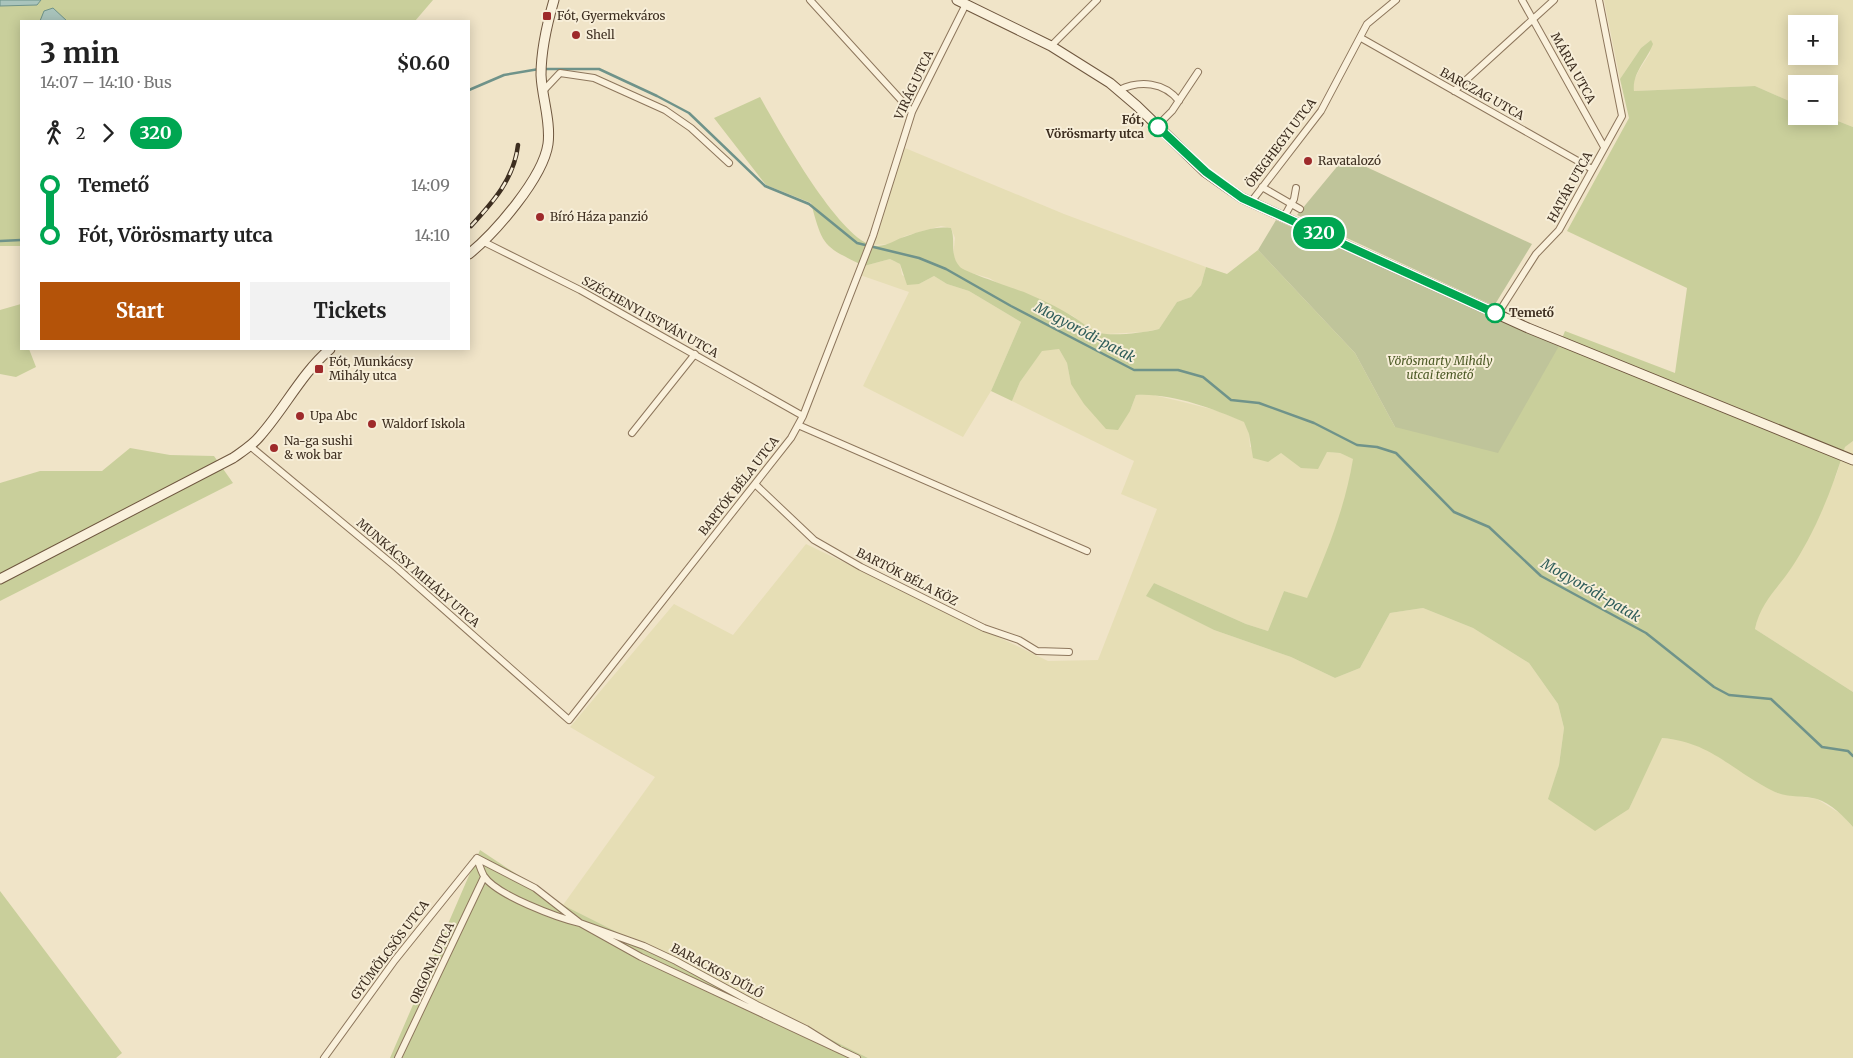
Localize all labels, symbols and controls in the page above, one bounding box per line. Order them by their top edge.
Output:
place label: Fót, Gyermekváros [557,8,665,23]
marker: Fót, Gyermekváros [541,10,553,22]
map controls [1788,15,1838,125]
button: + [1788,15,1838,65]
place label: Shell [586,27,615,42]
marker: Shell [570,29,582,41]
street label: MÁRIA UTCA [1548,30,1599,106]
text: 3 min [40,35,119,71]
street label: VIRÁG UTCA [890,47,936,123]
text: $0.60 [397,51,450,75]
street label: BARCZAG UTCA [1437,64,1527,123]
text: 14:07 – 14:10 · Bus [40,72,172,92]
button: − [1788,75,1838,125]
street label: ÖREGHEGYI UTCA [1242,95,1319,190]
place label: Fót, Vörösmarty utca [1045,112,1144,141]
marker: Fót, Vörösmarty utca [1148,117,1168,137]
icon: walk [40,119,68,147]
icon: forward [94,119,122,147]
text: 320 [140,121,172,144]
text: 2 [76,123,86,143]
street label: HATÁR UTCA [1544,148,1595,225]
place label: Ravatalozó [1318,153,1381,168]
marker: Ravatalozó [1302,155,1314,167]
text: Temető [78,173,149,197]
text: 14:09 [411,175,450,195]
place label: Bíró Háza panzió [550,209,648,224]
marker: Bíró Háza panzió [534,211,546,223]
line badge: 320 [1290,217,1348,249]
text: 320 [1303,221,1335,244]
text: Fót, Vörösmarty utca [78,223,273,247]
text: 14:10 [414,225,450,245]
street label: SZÉCHENYI ISTVÁN UTCA [579,273,722,361]
button: Start [40,282,240,340]
button: Tickets [250,282,450,340]
water label: Mogyoródi-patak [1031,297,1139,366]
marker: Temető [1485,303,1505,323]
place label: Temető [1509,305,1554,320]
park label: Vörösmarty Mihály utcai temető [1388,353,1493,382]
place label: Fót, Munkácsy Mihály utca [329,354,413,383]
marker: Fót, Munkácsy Mihály utca [313,363,325,375]
place label: Upa Abc [310,408,357,423]
marker: Upa Abc [294,410,306,422]
place label: Waldorf Iskola [381,416,466,431]
marker: Waldorf Iskola [366,418,378,430]
place label: Na-ga sushi & wok bar [284,433,353,462]
street label: BARTÓK BÉLA UTCA [695,433,782,538]
marker: Na-ga sushi & wok bar [268,442,280,454]
street label: MUNKÁCSY MIHÁLY UTCA [354,515,483,630]
street label: BARTÓK BÉLA KÖZ [854,544,961,609]
water label: Mogyoródi-patak [1537,554,1644,626]
street label: GYÜMÖLCSÖS UTCA [347,897,432,1002]
street label: ORGONA UTCA [406,919,457,1006]
street label: BARACKOS DŰLŐ [669,939,767,1001]

